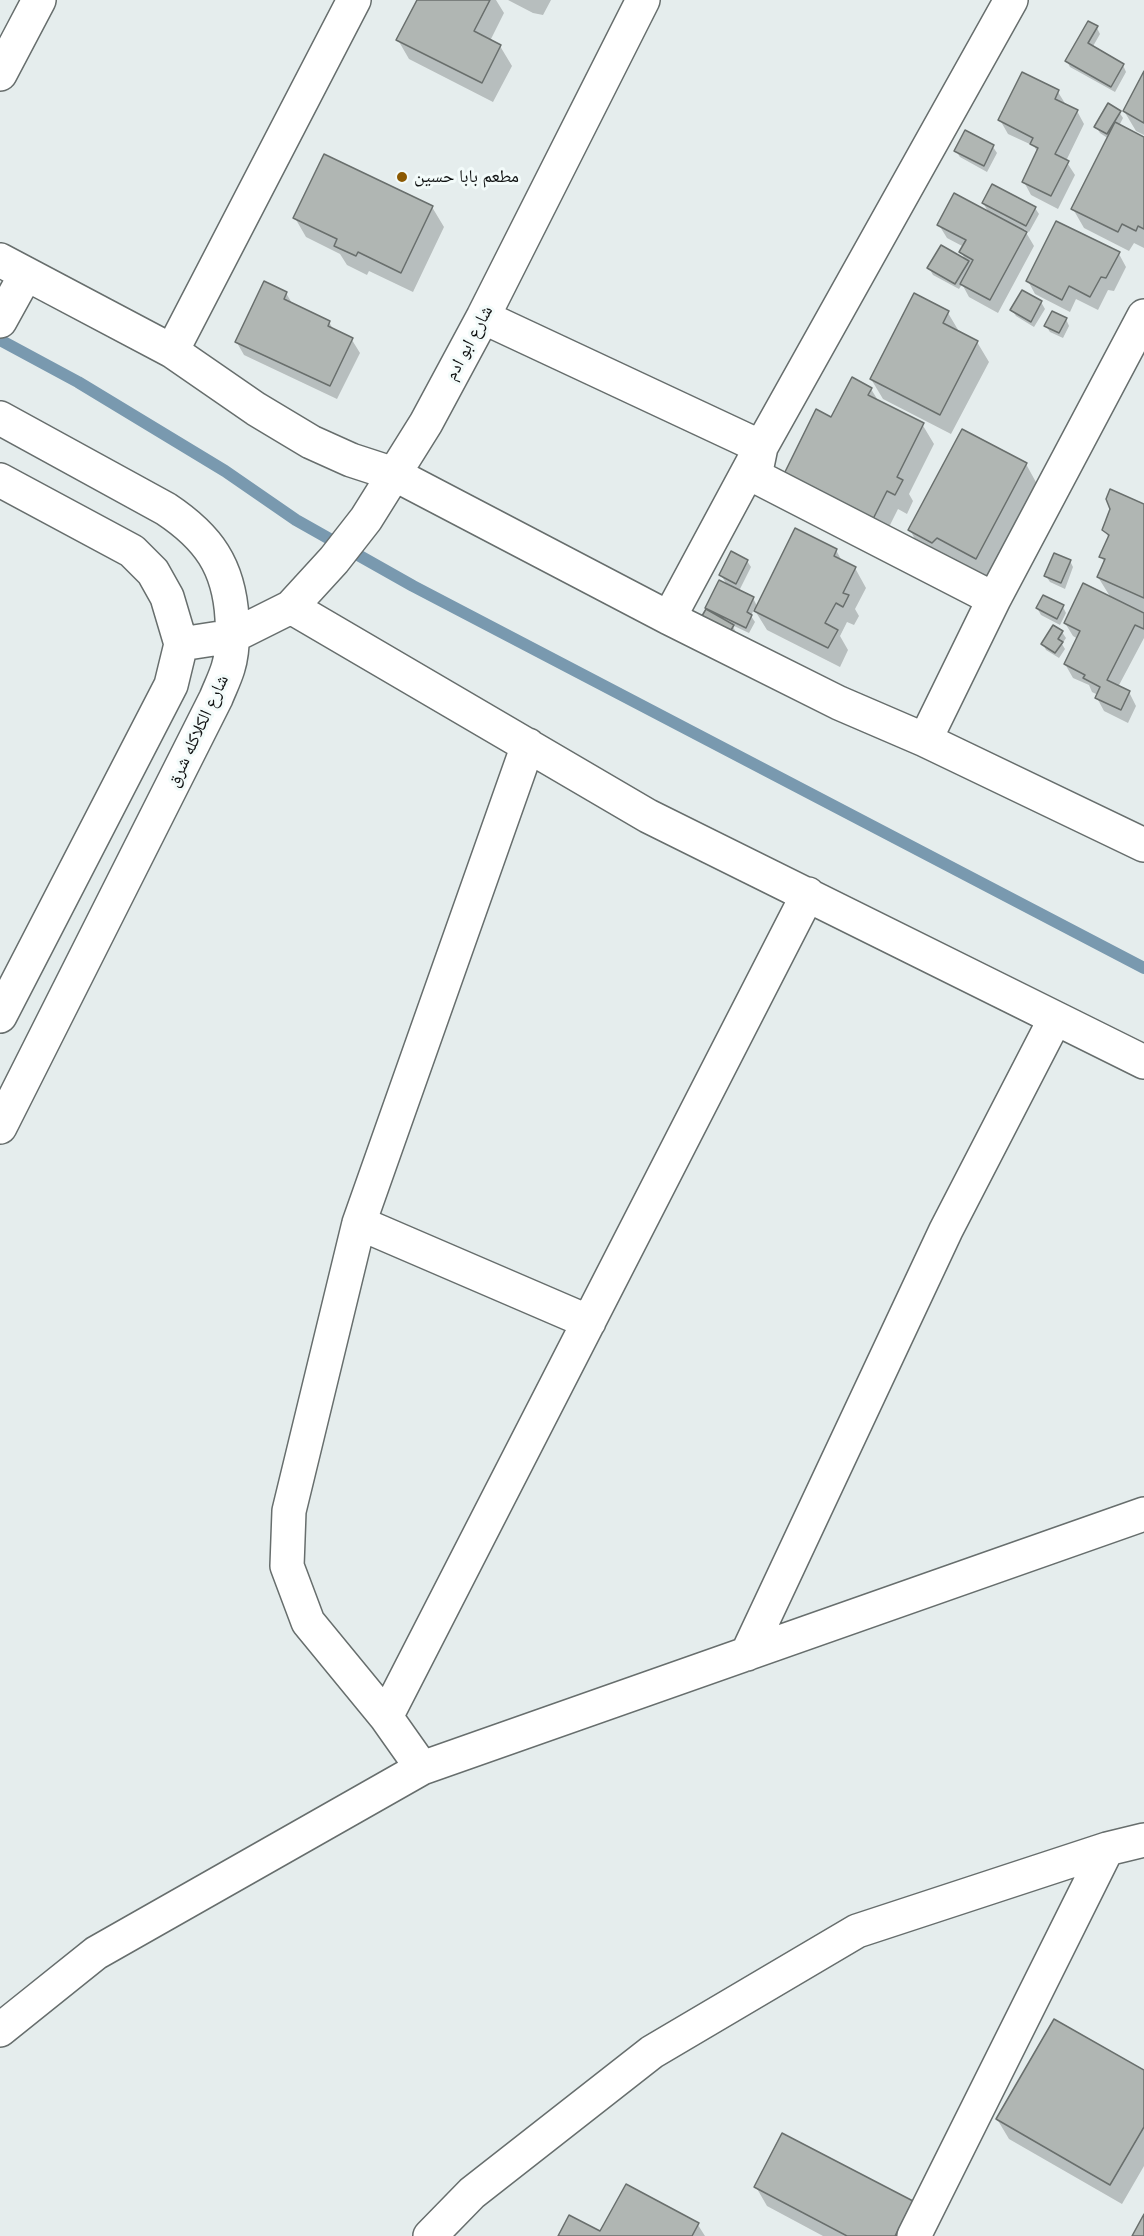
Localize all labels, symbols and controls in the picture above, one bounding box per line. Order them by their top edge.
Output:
place label: مطعم بابا حسين [414,166,519,188]
marker: مطعم بابا حسين [395,170,409,184]
street label: شارع ابو ادم [440,302,498,384]
street label: شارع الكلاكله شرق [163,671,233,791]

